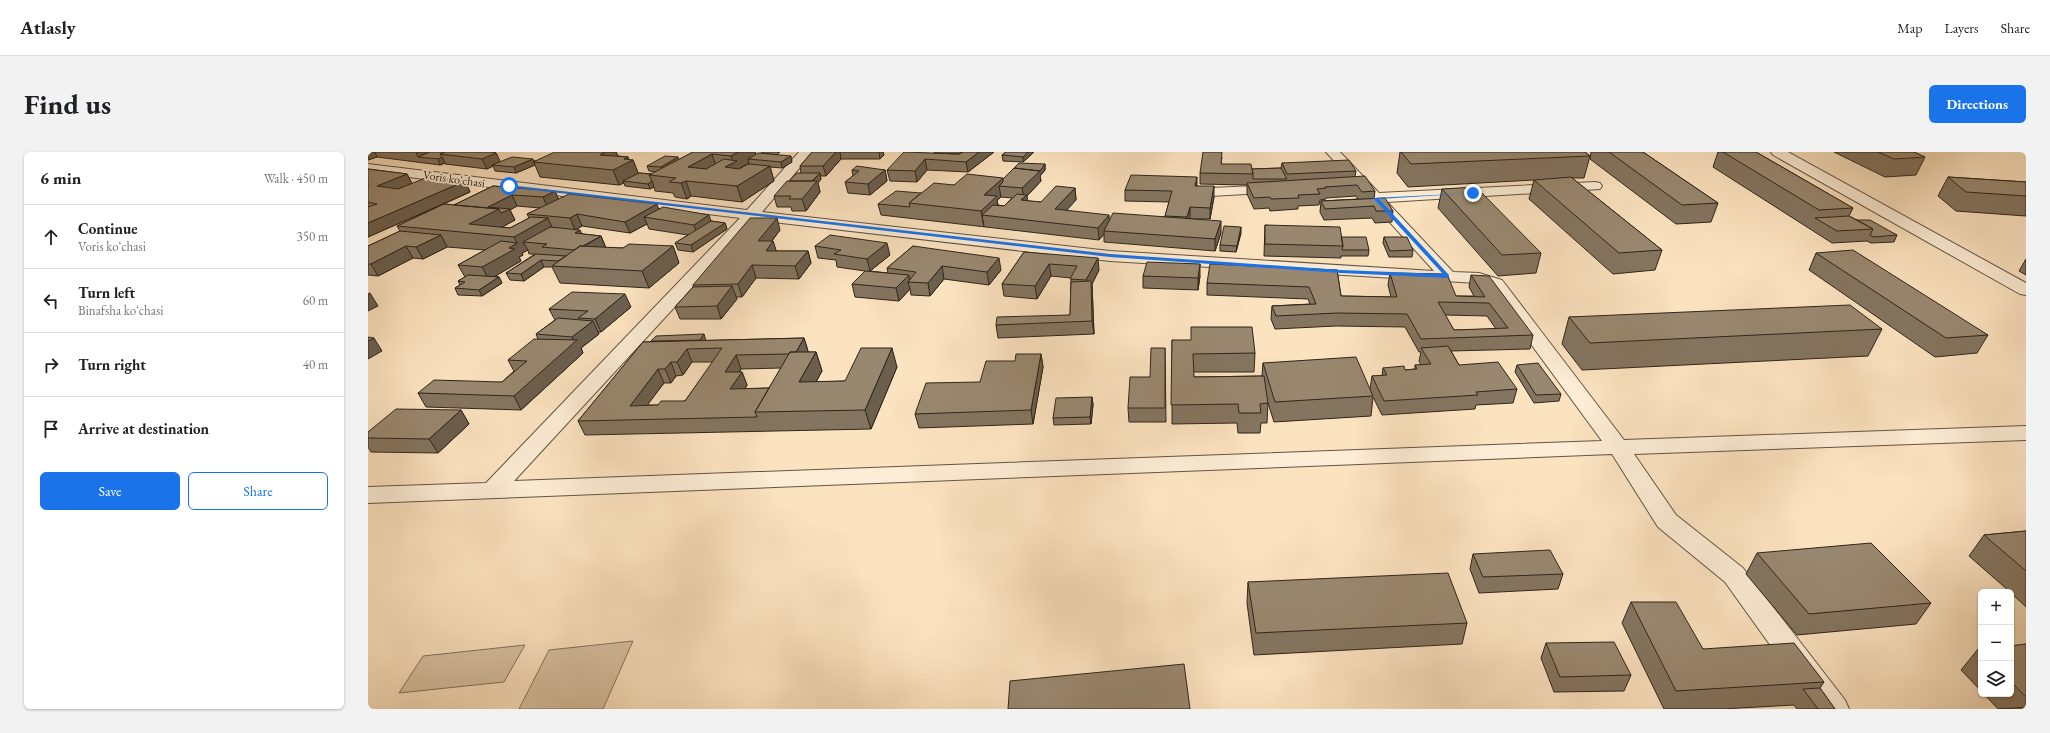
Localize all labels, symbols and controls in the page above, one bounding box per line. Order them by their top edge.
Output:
text: Atlasly [20,15,76,40]
text: Map [1897,19,1922,37]
text: Layers [1944,19,1979,37]
text: Share [2001,19,2030,37]
button: Directions [1929,85,2026,123]
text: Find us [24,86,111,122]
text: 6 min [40,167,81,189]
street label: Voris koʻchasi [422,167,486,191]
text: Walk · 450 m [264,170,328,187]
route start [500,177,518,195]
route end [1464,184,1482,202]
text: Continue [78,219,138,238]
icon: ahead [40,226,62,248]
text: 350 m [297,228,328,245]
text: Voris koʻchasi [78,238,146,255]
text: Turn left [78,283,135,302]
icon: left [40,290,62,312]
text: 60 m [303,292,328,309]
text: Binafsha koʻchasi [78,302,163,319]
icon: right [40,354,62,376]
text: Turn right [78,355,146,374]
text: 40 m [303,356,328,373]
icon: arrive [40,418,62,440]
text: Arrive at destination [78,419,209,438]
button: Save [40,472,180,510]
button: Share [188,472,328,510]
map controls [1978,589,2014,697]
button: + [1978,589,2014,625]
button: − [1978,625,2014,661]
button: layers [1978,661,2014,697]

